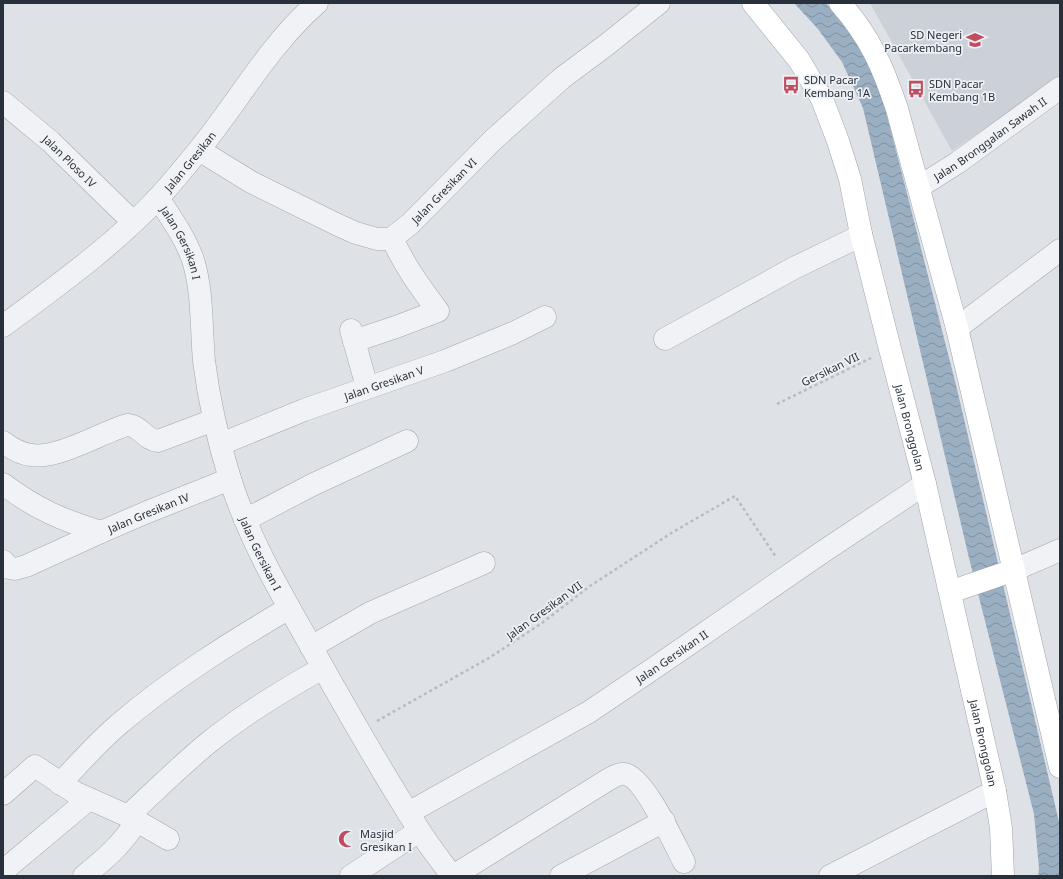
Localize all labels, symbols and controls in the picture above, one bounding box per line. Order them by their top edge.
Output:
place label: SD Negeri Pacarkembang [884,27,962,55]
school or university icon: SD Negeri Pacarkembang [965,30,985,50]
place label: SDN Pacar Kembang 1A [804,72,871,100]
bus stop icon: SDN Pacar Kembang 1A [781,75,801,95]
place label: SDN Pacar Kembang 1B [929,76,995,104]
bus stop icon: SDN Pacar Kembang 1B [906,79,926,99]
street label: Jalan Bronggalan Sawah II [930,93,1050,184]
street label: Jalan Gresikan [160,128,219,195]
street label: Jalan Ploso IV [39,130,100,190]
street label: Jalan Gresikan VI [407,154,479,227]
street label: Jalan Gersikan I [157,202,205,281]
street label: Gersikan VII [799,348,862,389]
street label: Jalan Gresikan V [341,362,426,403]
street label: Jalan Bronggolan [892,382,929,472]
street label: Jalan Gresikan IV [104,489,191,536]
street label: Jalan Gersikan I [237,513,286,593]
street label: Jalan Gresikan VII [502,577,585,643]
street label: Jalan Gersikan II [632,626,711,686]
street label: Jalan Bronggolan [967,697,1001,788]
place label: Masjid Gresikan I [360,826,412,854]
mosque icon: Masjid Gresikan I [337,829,357,849]

